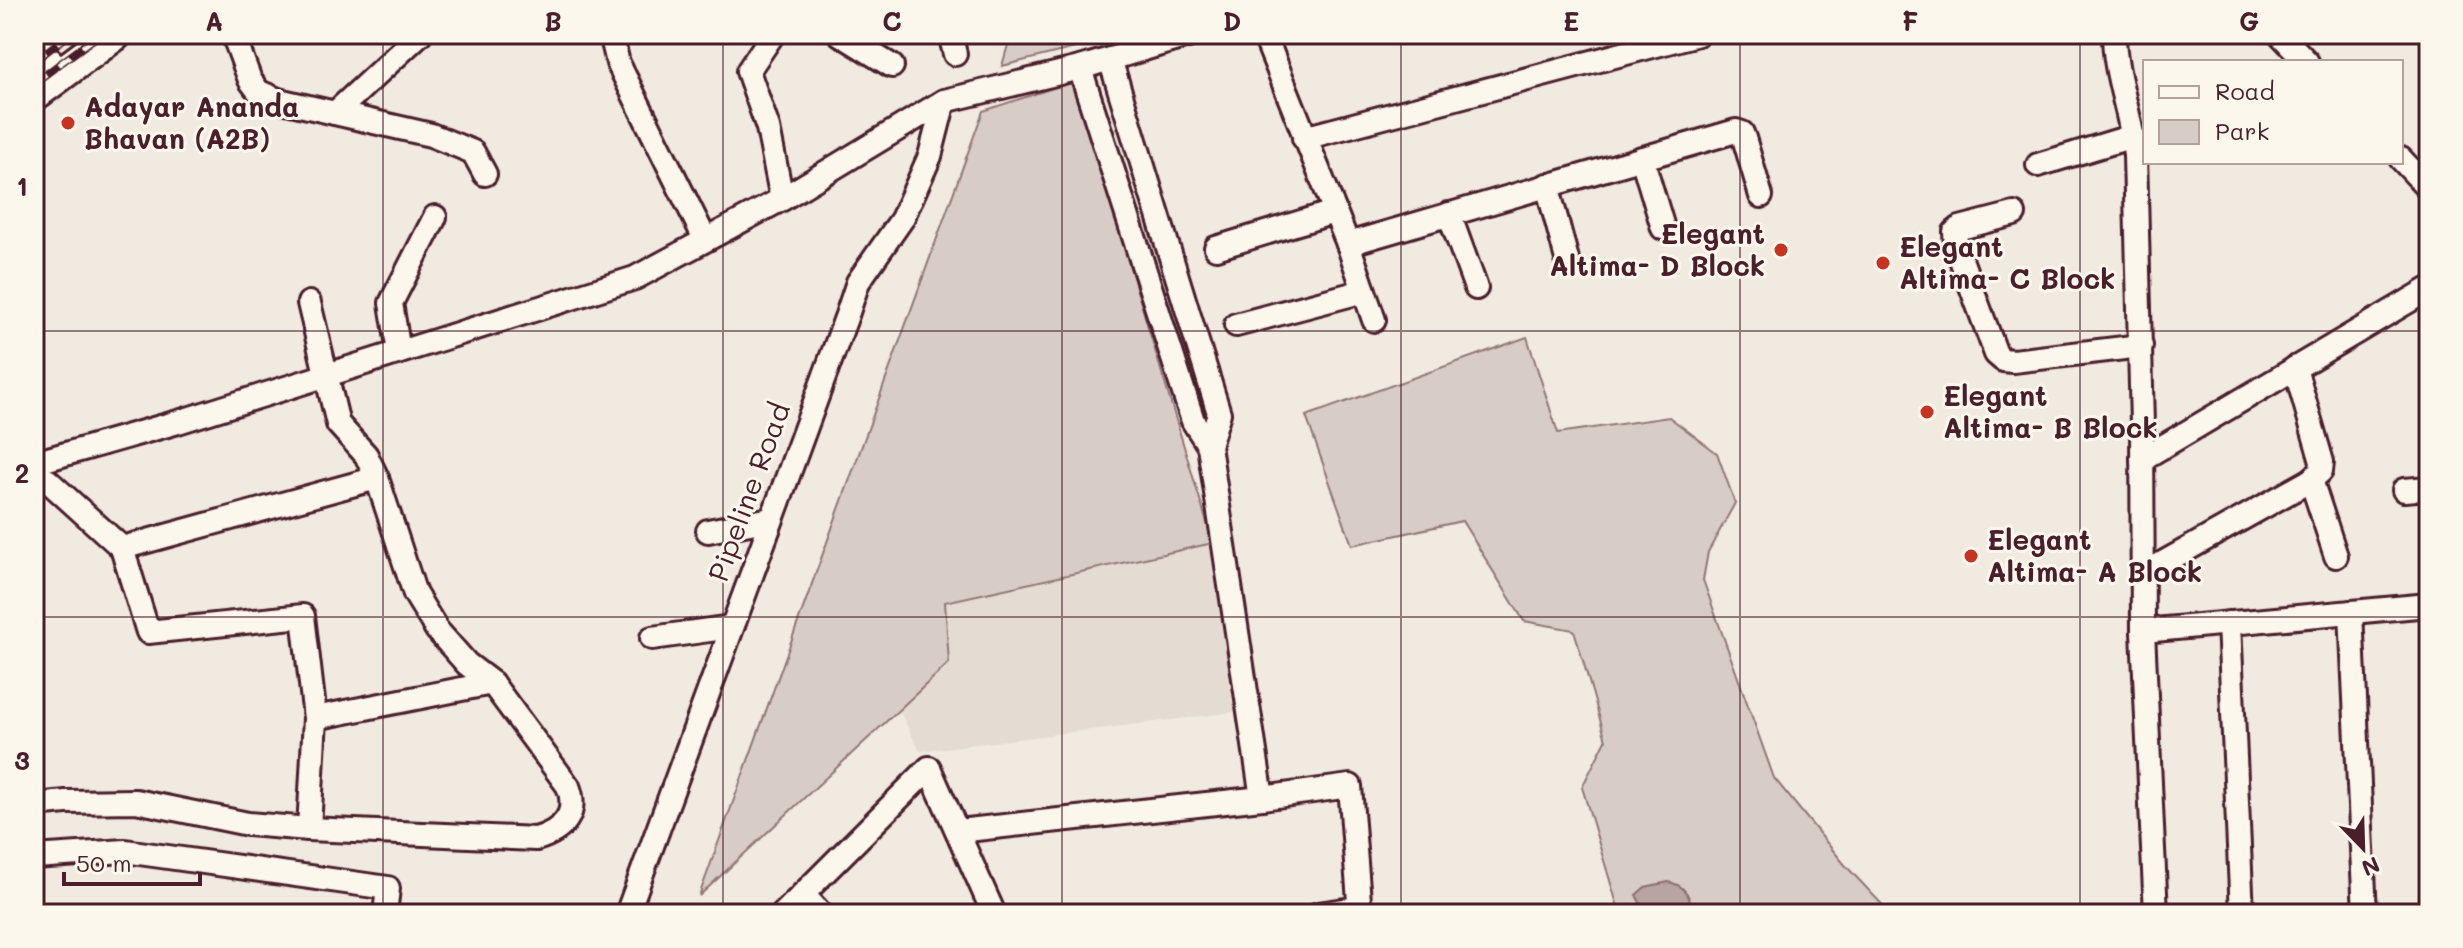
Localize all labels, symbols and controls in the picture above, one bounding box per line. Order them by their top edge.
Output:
text: A [205,4,223,38]
text: B [544,4,562,38]
text: C [882,4,902,38]
text: D [1223,4,1241,38]
text: E [1563,4,1579,38]
text: F [1902,4,1918,38]
text: G [2239,4,2259,38]
legend [2143,60,2403,164]
text: Road [2215,75,2275,106]
place label: Adayar Ananda Bhavan (A2B) [84,88,299,156]
marker: Adayar Ananda Bhavan (A2B) [59,114,77,132]
text: Park [2215,115,2269,146]
text: 1 [16,169,28,203]
place label: Elegant Altima- D Block [1549,215,1765,283]
place label: Elegant Altima- C Block [1899,228,2115,296]
marker: Elegant Altima- D Block [1772,241,1790,259]
marker: Elegant Altima- C Block [1874,254,1892,272]
place label: Elegant Altima- B Block [1943,377,2158,445]
street label: Pipeline Road [699,397,797,586]
marker: Elegant Altima- B Block [1918,403,1936,421]
text: 2 [15,456,29,490]
place label: Elegant Altima- A Block [1987,521,2202,589]
marker: Elegant Altima- A Block [1962,547,1980,565]
text: 3 [14,743,30,777]
north arrow [2323,808,2403,888]
scale bar [64,836,200,886]
text: 50 m [76,847,132,878]
text: N [2358,850,2384,883]

